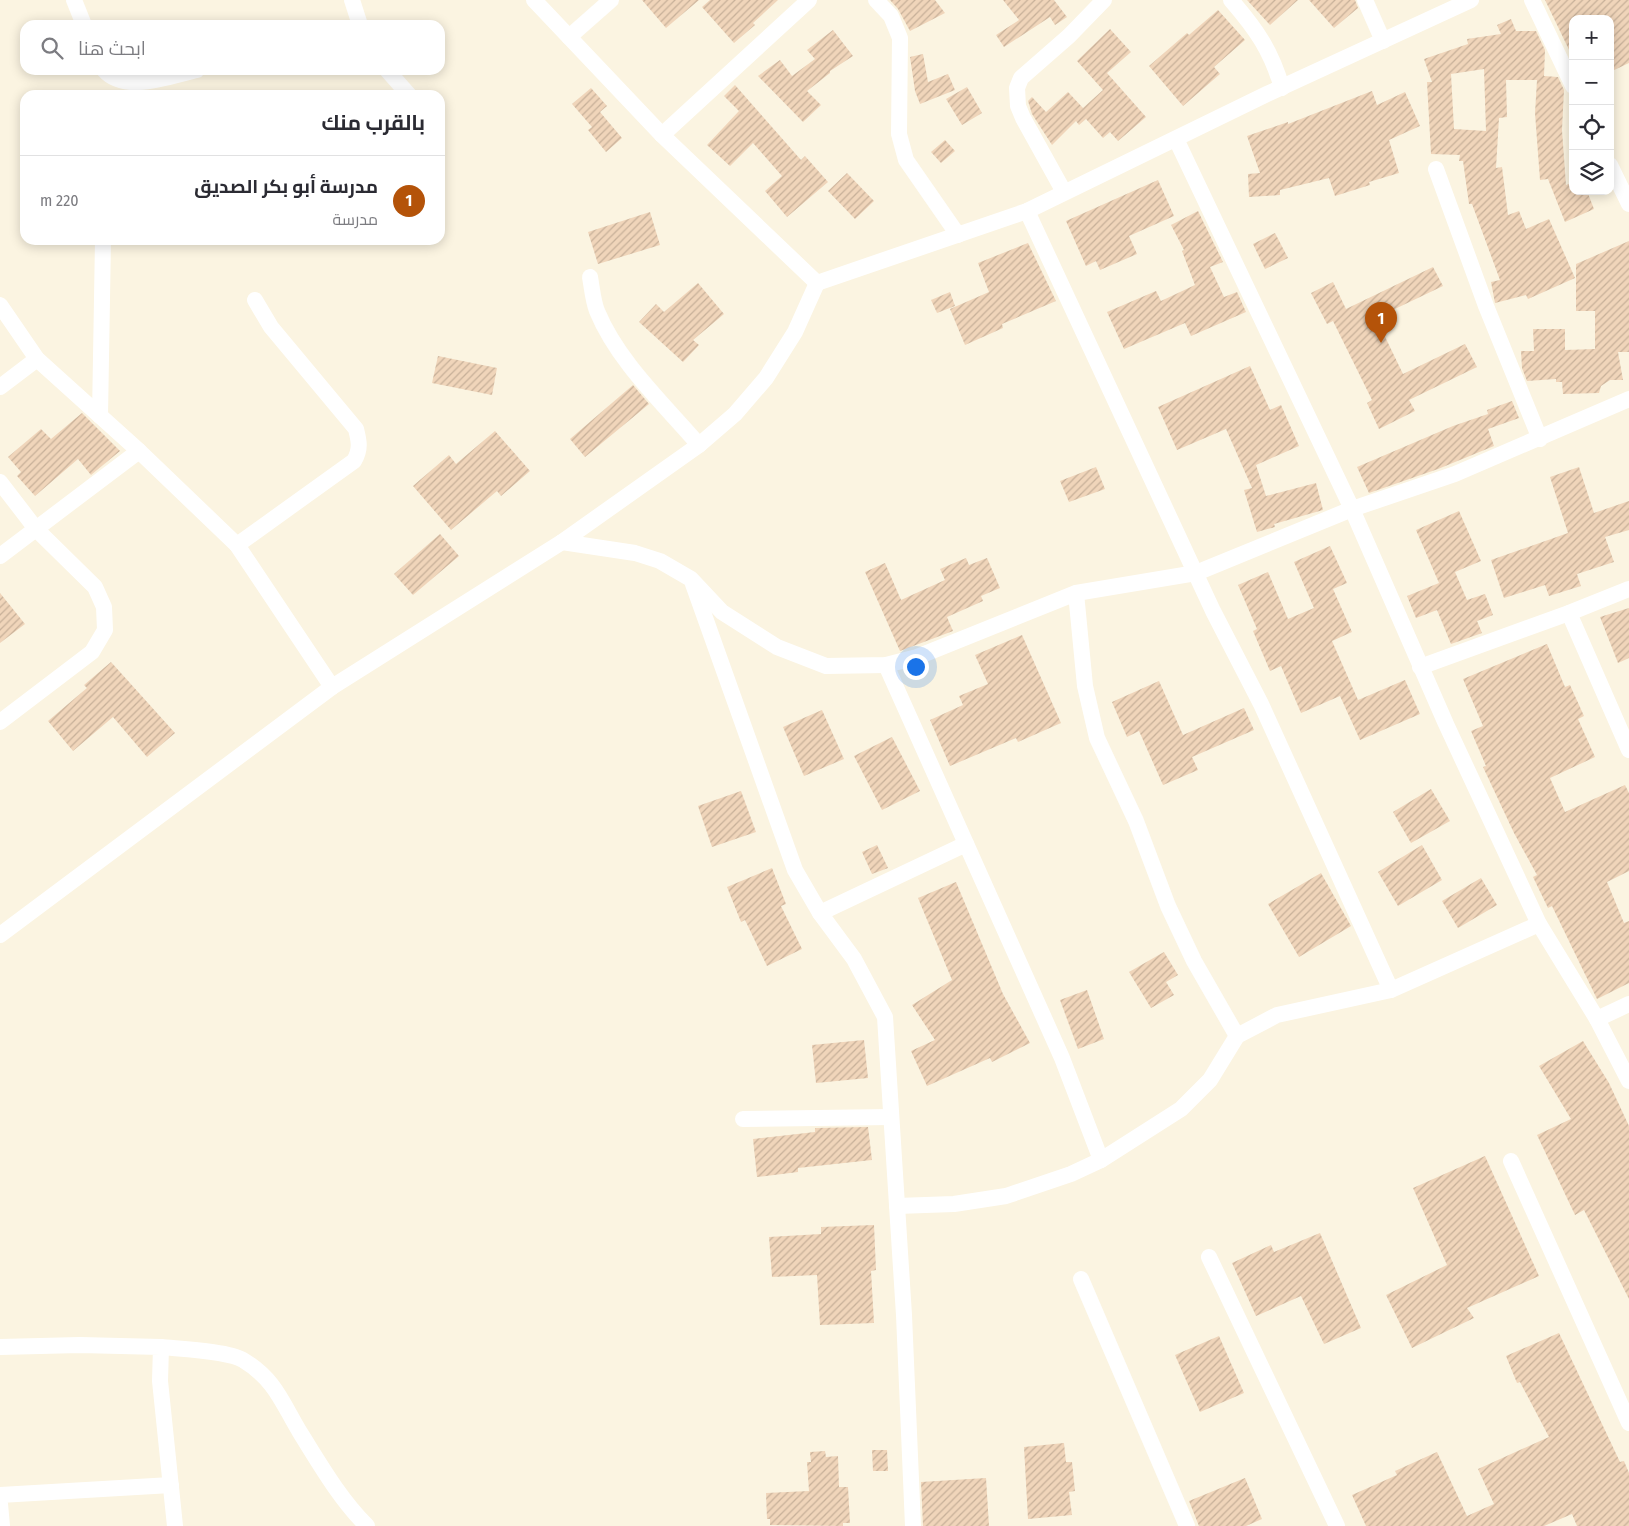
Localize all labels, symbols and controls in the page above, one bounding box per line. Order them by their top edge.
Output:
map controls [1569,15,1614,195]
button: + [1569,15,1614,60]
search box [20,20,445,75]
icon: search [38,34,66,62]
text: ابحث هنا [78,37,146,60]
button: − [1569,60,1614,105]
button: locate [1569,105,1614,150]
text: بالقرب منك [322,110,425,136]
button: layers [1569,150,1614,195]
text: مدرسة أبو بكر الصديق [194,175,378,198]
text: 220 m [40,191,79,210]
text: 1 [406,191,412,210]
text: مدرسة [332,210,378,229]
pin: 1 [1365,302,1397,343]
your location [903,654,929,680]

